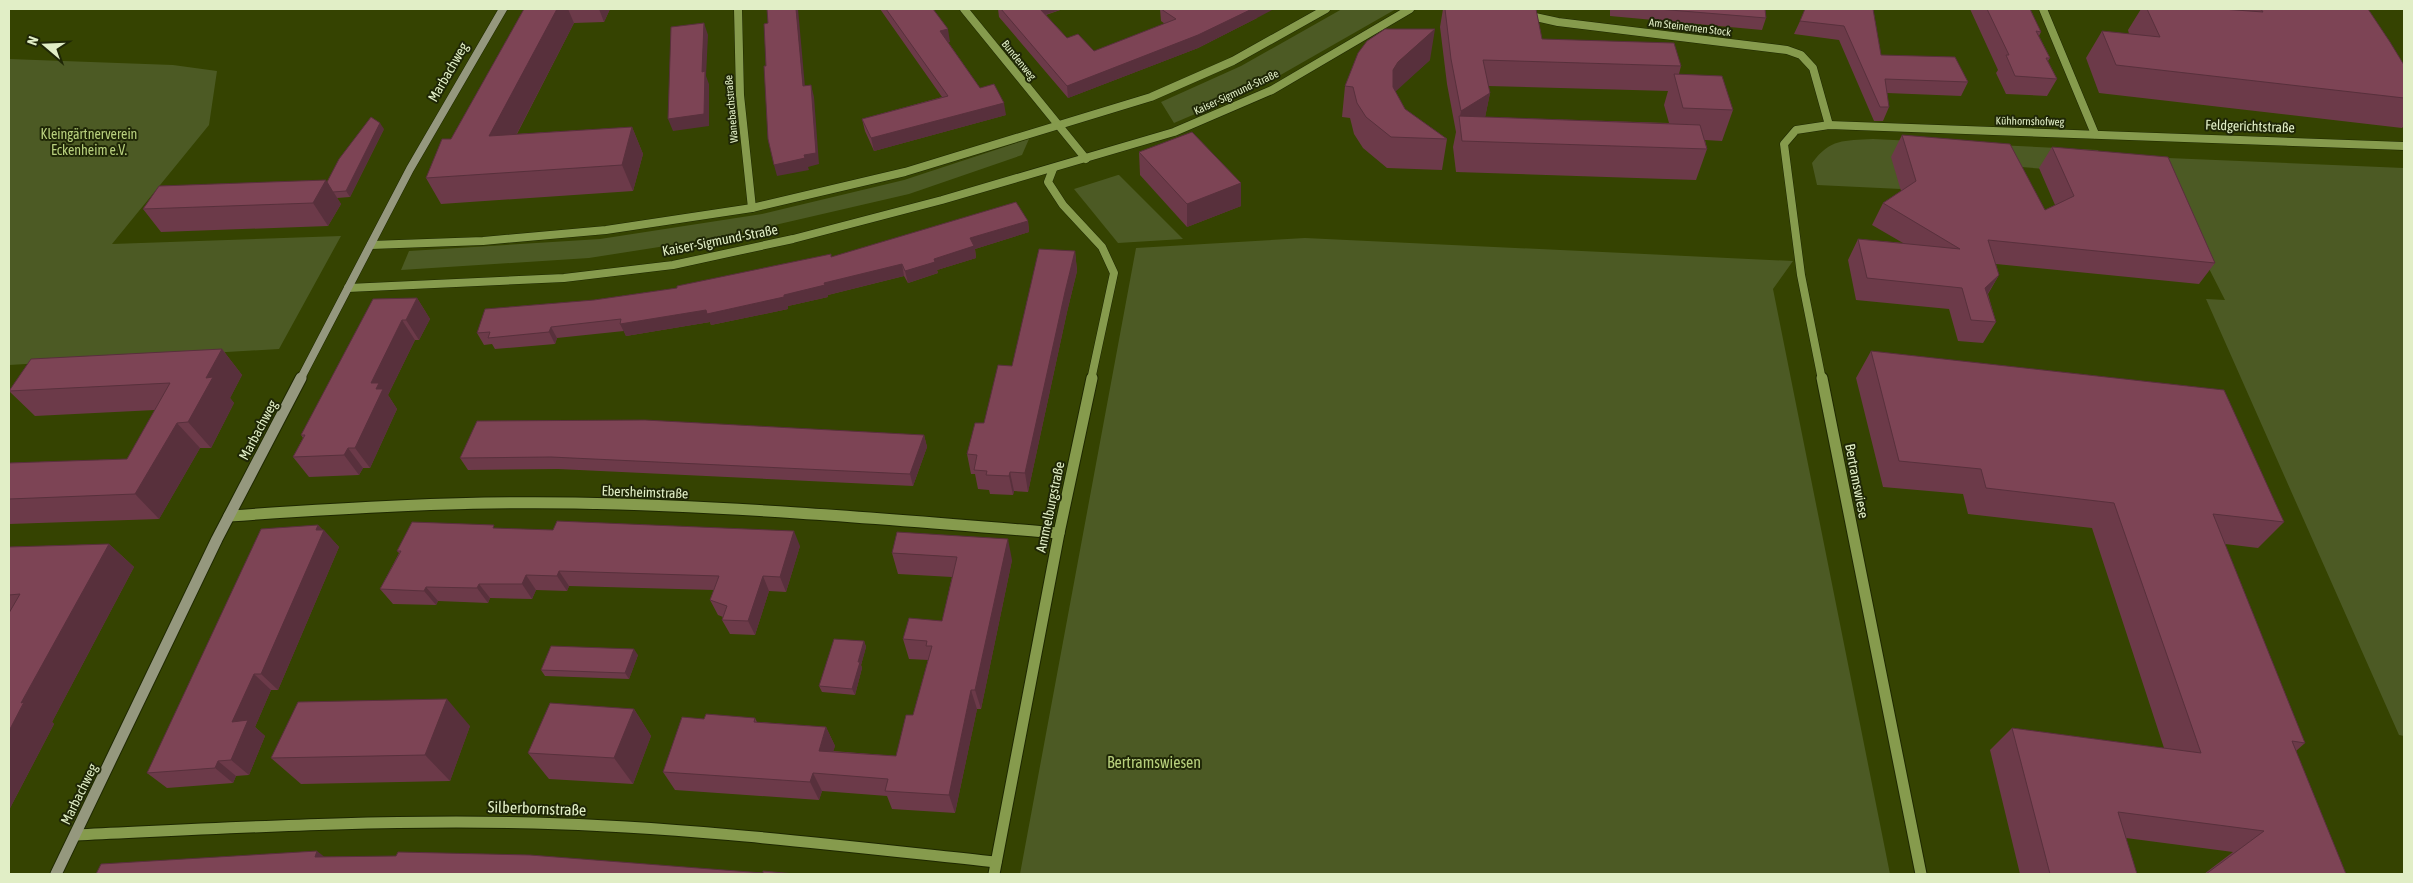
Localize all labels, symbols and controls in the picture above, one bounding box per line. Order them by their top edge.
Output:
street label: Am Steinernen Stock [1648,16,1732,38]
north arrow [20,20,70,70]
text: N [24,34,42,47]
street label: Bundenweg [999,38,1039,82]
street label: Marbachweg [425,40,471,104]
street label: Kaiser-Sigmund-Straße [1192,67,1280,117]
street label: Wanebachstraße [722,75,740,143]
street label: Kühhornshofweg [1996,114,2065,128]
street label: Feldgerichtstraße [2205,116,2295,136]
park label: Kleingärtnerverein Eckenheim e.V. [41,126,137,158]
street label: Kaiser-Sigmund-Straße [661,221,779,259]
street label: Marbachweg [236,397,280,463]
street label: Bertramswiese [1842,442,1872,520]
street label: Ammelburgstraße [1033,460,1067,554]
street label: Ebersheimstraße [601,482,689,502]
park label: Bertramswiesen [1107,753,1201,771]
street label: Marbachweg [57,761,101,827]
street label: Silberbornstraße [487,797,587,819]

